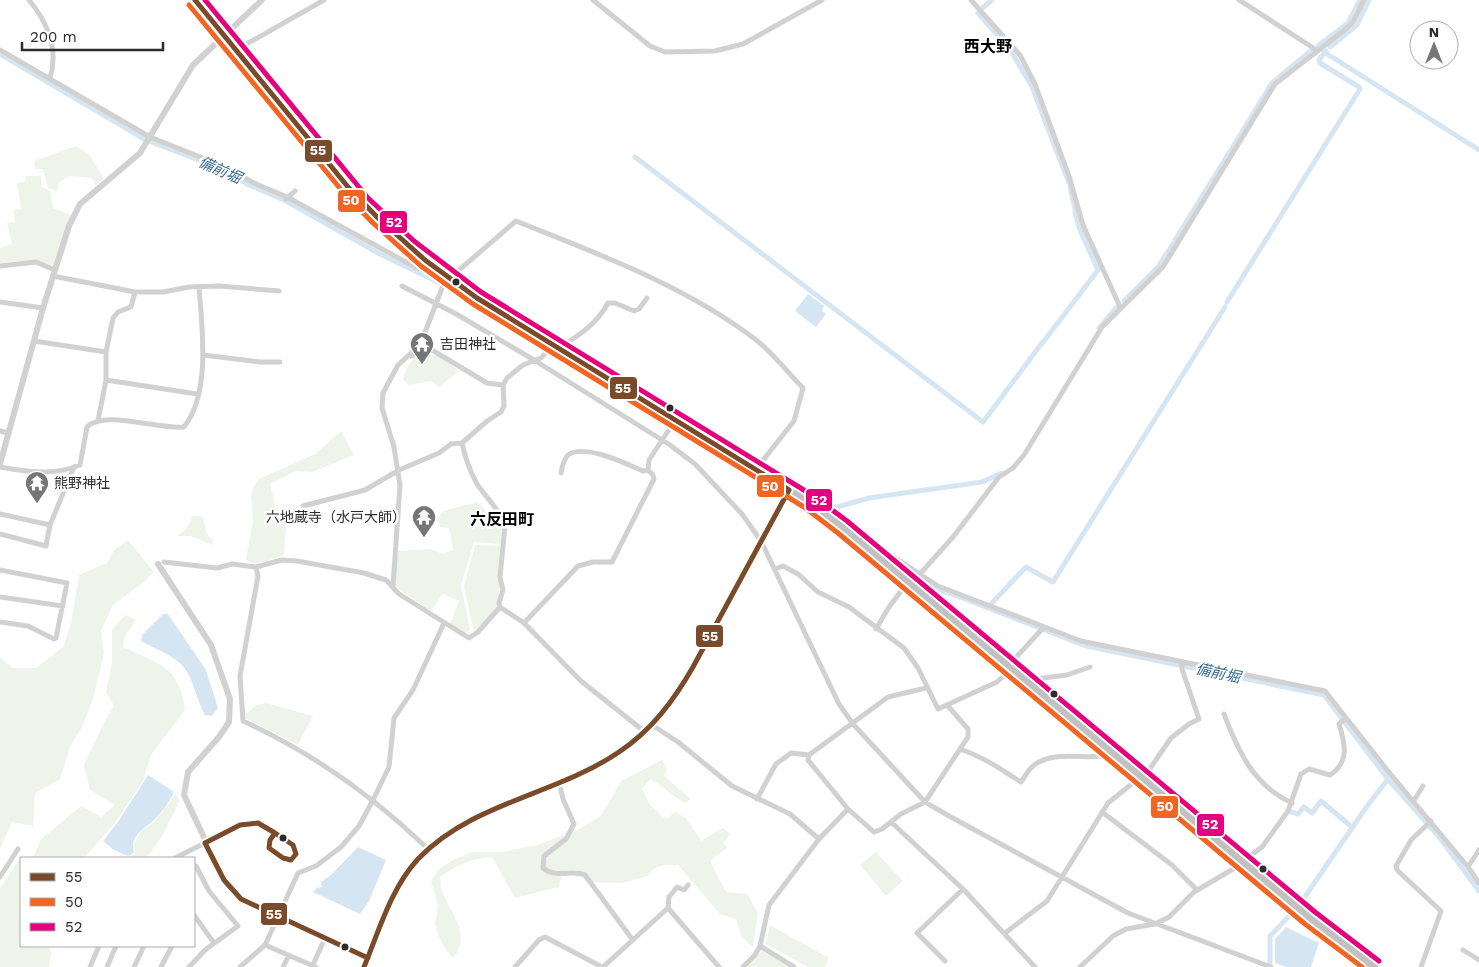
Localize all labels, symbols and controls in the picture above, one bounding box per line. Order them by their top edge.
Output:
scale bar [22,20,164,52]
north arrow [1409,20,1459,70]
text: N [1429,24,1439,40]
text: 200 m [30,28,77,46]
district label: 西大野 [964,37,1012,56]
line badge: 55 [304,139,333,163]
text: 55 [310,142,326,158]
water label: 備前堀 [196,153,246,188]
line badge: 50 [337,189,366,213]
text: 50 [342,192,360,208]
line badge: 52 [379,210,408,234]
text: 52 [386,214,402,230]
unlabelled marker [451,277,461,287]
temple icon: 吉田神社 [409,331,435,365]
place label: 吉田神社 [440,336,496,352]
line badge: 55 [609,376,638,400]
text: 55 [615,380,631,396]
unlabelled marker [665,403,675,413]
temple icon: 熊野神社 [24,470,50,504]
line badge: 50 [756,474,785,498]
place label: 熊野神社 [54,475,110,491]
text: 50 [761,478,779,494]
line badge: 52 [805,488,833,512]
text: 52 [811,492,827,508]
temple icon: 六地蔵寺（水戸大師） [411,504,437,538]
place label: 六地蔵寺（水戸大師） [266,509,406,525]
district label: 六反田町 [470,510,534,529]
line badge: 55 [695,624,724,648]
text: 55 [702,628,718,644]
water label: 備前堀 [1194,660,1244,687]
unlabelled marker [1049,689,1059,699]
line badge: 50 [1150,795,1179,819]
text: 50 [1156,798,1174,814]
line badge: 52 [1196,813,1225,837]
text: 52 [1202,816,1218,832]
unlabelled marker [278,833,288,843]
legend [20,857,195,947]
unlabelled marker [1258,864,1268,874]
text: 55 [65,868,82,886]
text: 50 [65,893,83,911]
line badge: 55 [260,902,288,926]
text: 55 [266,906,282,922]
text: 52 [65,918,82,936]
unlabelled marker [340,942,350,952]

